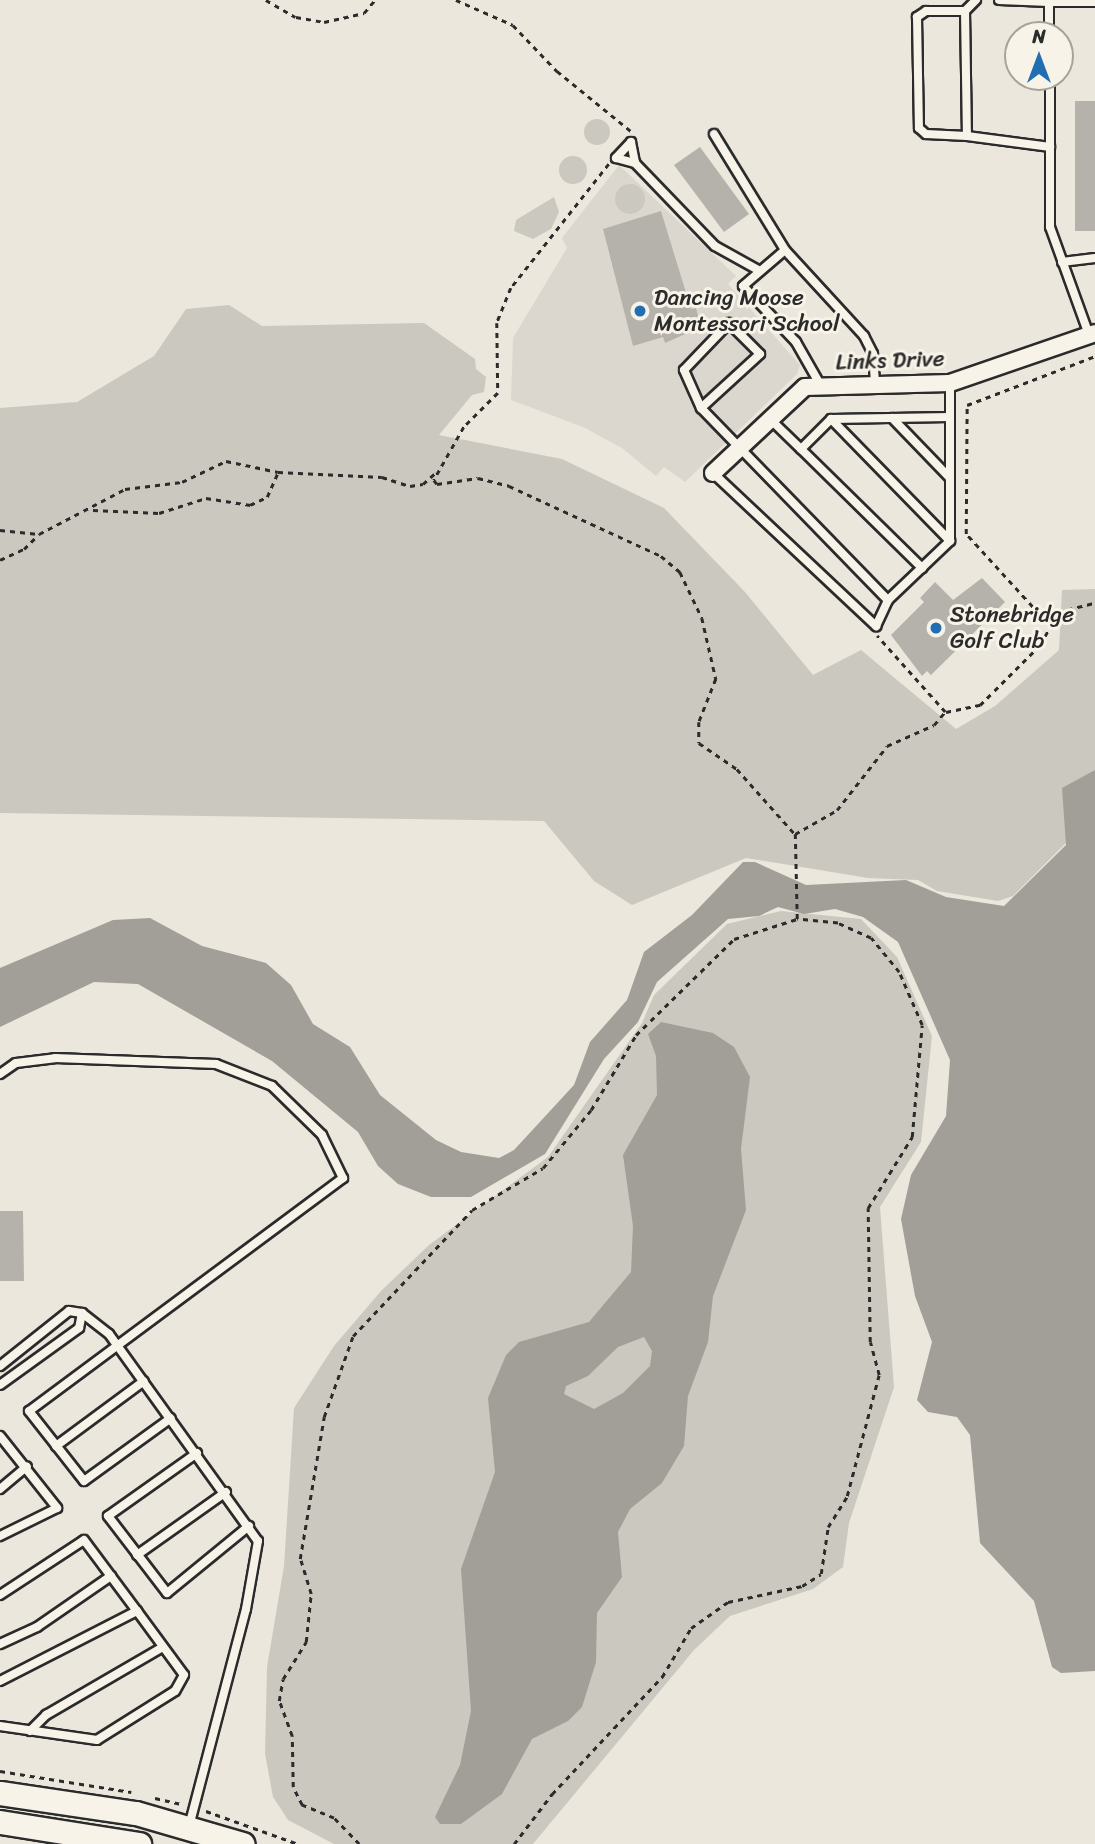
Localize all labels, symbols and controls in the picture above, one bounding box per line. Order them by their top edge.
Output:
text: N [1032,20,1046,53]
north arrow [1004,21,1074,91]
place label: Dancing Moose Montessori School [654,284,840,338]
marker: Dancing Moose Montessori School [632,303,648,319]
street label: Links Drive [835,345,945,377]
place label: Stonebridge Golf Club [950,601,1074,655]
marker: Stonebridge Golf Club [928,620,944,636]

